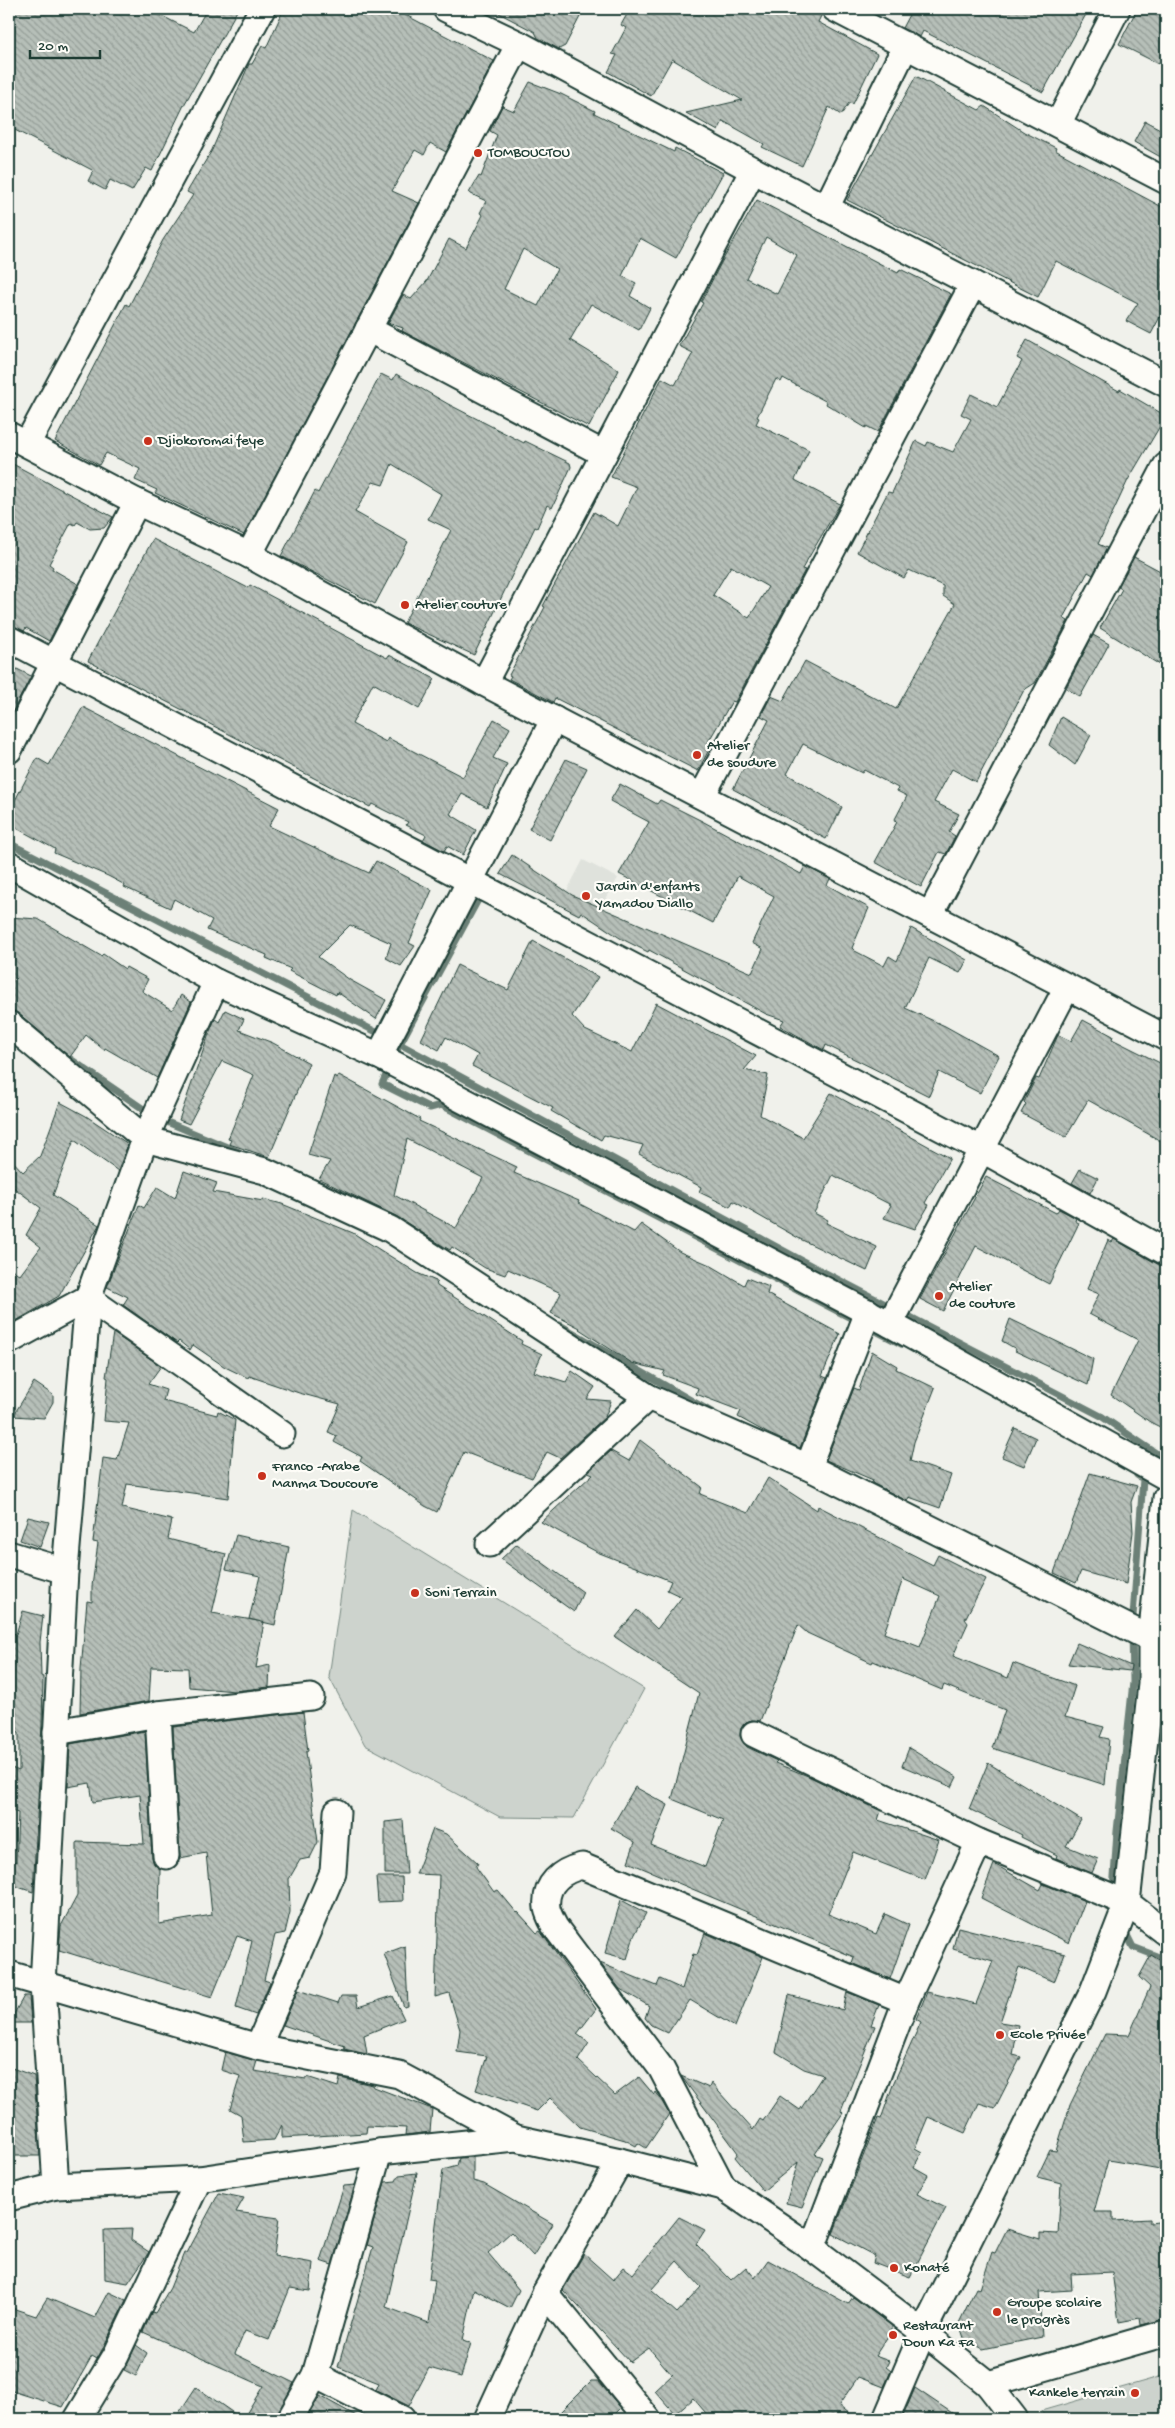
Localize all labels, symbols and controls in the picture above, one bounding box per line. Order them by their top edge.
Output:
scale bar [30,28,100,60]
text: 20 m [38,38,68,56]
place label: TOMBOUCTOU [487,144,570,162]
marker: TOMBOUCTOU [472,147,484,159]
place label: Djiokoromai feye [157,432,264,450]
marker: Djiokoromai feye [142,435,154,447]
place label: Atelier couture [415,596,507,614]
marker: Atelier couture [399,599,411,611]
place label: Atelier de soudure [707,737,777,772]
marker: Atelier de soudure [691,749,703,761]
place label: Jardin d'enfants Yamadou Diallo [594,878,700,913]
marker: Jardin d'enfants Yamadou Diallo [580,890,592,902]
place label: Atelier de couture [949,1278,1015,1313]
marker: Atelier de couture [933,1290,945,1302]
place label: Franco -Arabe Manma Doucoure [271,1458,378,1493]
marker: Franco -Arabe Manma Doucoure [256,1470,268,1482]
place label: Soni Terrain [425,1584,497,1602]
marker: Soni Terrain [409,1587,421,1599]
place label: Ecole Privée [1010,2026,1086,2044]
marker: Ecole Privée [994,2029,1006,2041]
place label: Konaté [904,2259,950,2277]
marker: Konaté [888,2262,900,2274]
place label: Groupe scolaire le progrès [1007,2294,1102,2329]
marker: Groupe scolaire le progrès [991,2306,1003,2318]
place label: Restaurant Doun Ka Fa [902,2317,975,2352]
marker: Restaurant Doun Ka Fa [887,2329,899,2341]
place label: Kankele terrain [1029,2384,1125,2402]
marker: Kankele terrain [1129,2387,1141,2399]

